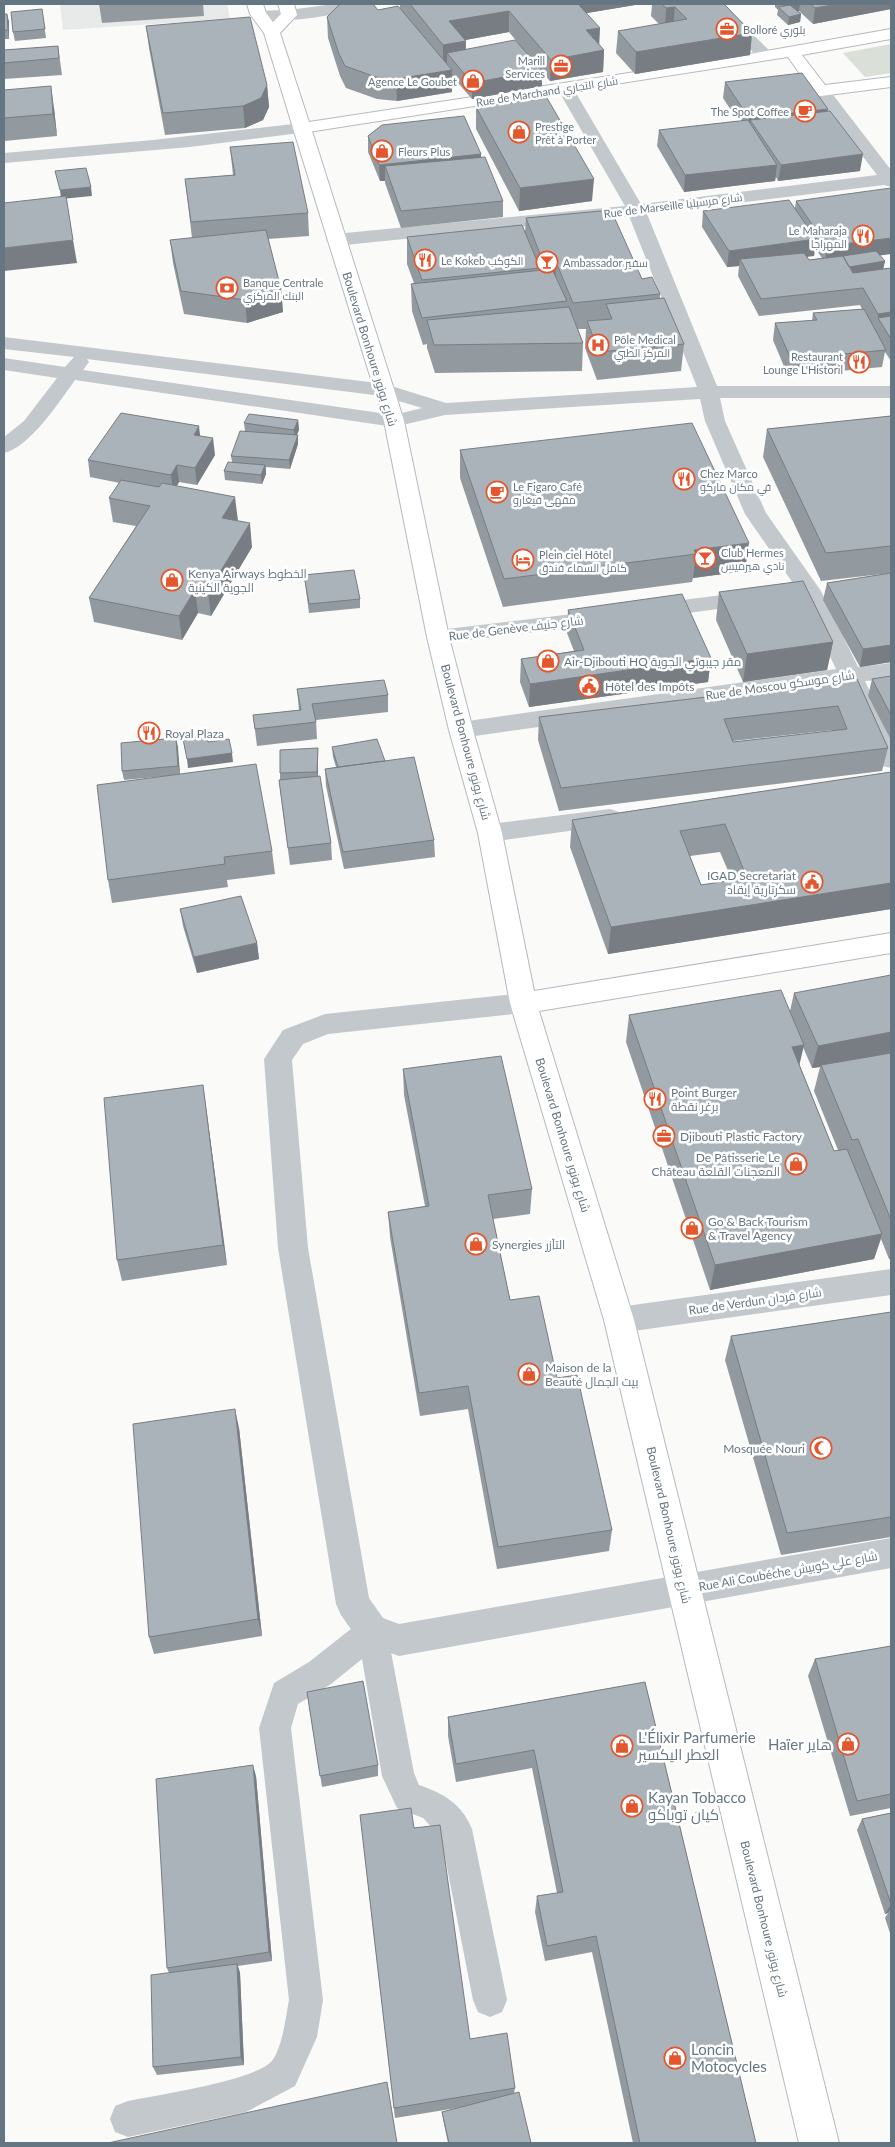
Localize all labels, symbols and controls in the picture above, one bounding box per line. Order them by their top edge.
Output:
office icon: Bolloré بلوري [715,17,739,41]
place label: Bolloré بلوري [743,23,806,39]
place label: Marill Services [505,54,545,80]
office icon: Marill Services [549,54,573,78]
shop icon: Agence Le Goubet [461,69,485,93]
street label: Rue de Marchand شارع التجاري [475,73,619,112]
place label: Agence Le Goubet [368,75,457,88]
cafe icon: The Spot Coffee [793,99,817,123]
place label: The Spot Coffee [711,105,789,118]
shop icon: Prestige Prêt à Porter [507,120,531,144]
place label: Prestige Prêt à Porter [535,120,596,146]
shop icon: Fleurs Plus [370,139,394,163]
place label: Fleurs Plus [398,145,451,158]
street label: Rue de Marseille شارع مرسيليا [603,190,743,222]
place label: Le Maharaja المهراجا [789,224,847,251]
restaurant icon: Le Maharaja المهراجا [851,224,875,248]
restaurant icon: Le Kokeb الكوكب [413,248,437,272]
bar icon: Ambassador سفير [535,250,559,274]
place label: Le Kokeb الكوكب [441,254,524,268]
place label: Ambassador سفير [563,256,648,270]
street label: Boulevard Bonhoure شارع بونور [338,270,401,428]
bank icon: Banque Centrale البنك المركزي [215,276,239,300]
place label: Banque Centrale البنك المركزي [243,276,324,305]
hospital icon: Pôle Medical المركز الطبي [586,333,610,357]
place label: Pôle Medical المركز الطبي [614,333,676,362]
place label: Restaurant Lounge L'Historil [763,350,843,376]
restaurant icon: Restaurant Lounge L'Historil [847,350,871,374]
restaurant icon: Chez Marco في مكان ماركو [672,467,696,491]
place label: Chez Marco في مكان ماركو [700,467,771,496]
cafe icon: Le Figaro Café مقهى فيغارو [485,480,509,504]
place label: Le Figaro Café مقهى فيغارو [513,480,582,507]
bar icon: Club Hermes نادي هيرميس [693,546,717,570]
place label: Club Hermes نادي هيرميس [721,546,785,575]
hotel icon: Plein ciel Hôtel كامل السماء فندق [511,548,535,572]
place label: Plein ciel Hôtel كامل السماء فندق [539,548,627,575]
place label: Kenya Airways الخطوط الجوية الكينية [188,566,307,595]
shop icon: Kenya Airways الخطوط الجوية الكينية [160,568,184,592]
street label: Rue de Genève شارع جنيف [448,612,584,645]
shop icon: Air-Djibouti HQ مقر جيبوتي الجوية [536,649,560,673]
place label: Air-Djibouti HQ مقر جيبوتي الجوية [564,654,741,672]
street label: Boulevard Bonhoure شارع بونور [437,662,494,822]
street label: Rue de Moscou شارع موسكو [705,667,856,704]
public building icon: Hôtel des Impôts [577,674,601,698]
place label: Hôtel des Impôts [605,679,695,694]
restaurant icon: Royal Plaza [137,721,161,745]
place label: Royal Plaza [165,726,224,741]
place label: IGAD Secretariat سكرتارية إيقاد [707,868,797,897]
public building icon: IGAD Secretariat سكرتارية إيقاد [800,870,824,894]
street label: Boulevard Bonhoure شارع بونور [531,1056,594,1214]
place label: Point Burger برغر نقطة [671,1085,738,1114]
restaurant icon: Point Burger برغر نقطة [643,1087,667,1111]
office icon: Djibouti Plastic Factory [652,1124,676,1148]
place label: Djibouti Plastic Factory [680,1129,803,1144]
place label: De Pâtisserie Le Château المعجنات القلعة [651,1150,780,1179]
shop icon: De Pâtisserie Le Château المعجنات القلعة [784,1152,808,1176]
place label: Go & Back Tourism & Travel Agency [708,1214,808,1243]
shop icon: Go & Back Tourism & Travel Agency [680,1216,704,1240]
shop icon: Synergies التآزر [464,1232,488,1256]
place label: Synergies التآزر [492,1237,565,1252]
street label: Rue de Verdun شارع فردان [688,1284,823,1319]
place label: Maison de la Beauté بيت الجمال [545,1360,638,1389]
shop icon: Maison de la Beauté بيت الجمال [517,1362,541,1386]
mosque icon: Mosquée Nouri [809,1436,833,1460]
place label: Mosquée Nouri [723,1441,805,1456]
street label: Boulevard Bonhoure شارع بونور [643,1445,694,1605]
street label: Rue Ali Coubéche شارع علي كوبيش [697,1548,879,1597]
place label: L'Élixir Parfumerie العطر اليكسير [637,1728,756,1764]
shop icon: Haïer هاير [836,1732,860,1756]
shop icon: L'Élixir Parfumerie العطر اليكسير [610,1734,634,1758]
place label: Haïer هاير [768,1735,832,1754]
place label: Kayan Tobacco كيان توباكو [648,1788,746,1825]
shop icon: Kayan Tobacco كيان توباكو [620,1794,644,1818]
street label: Boulevard Bonhoure شارع بونور [736,1839,791,1999]
place label: Loncin Motocycles [691,2040,767,2075]
shop icon: Loncin Motocycles [663,2046,687,2070]

